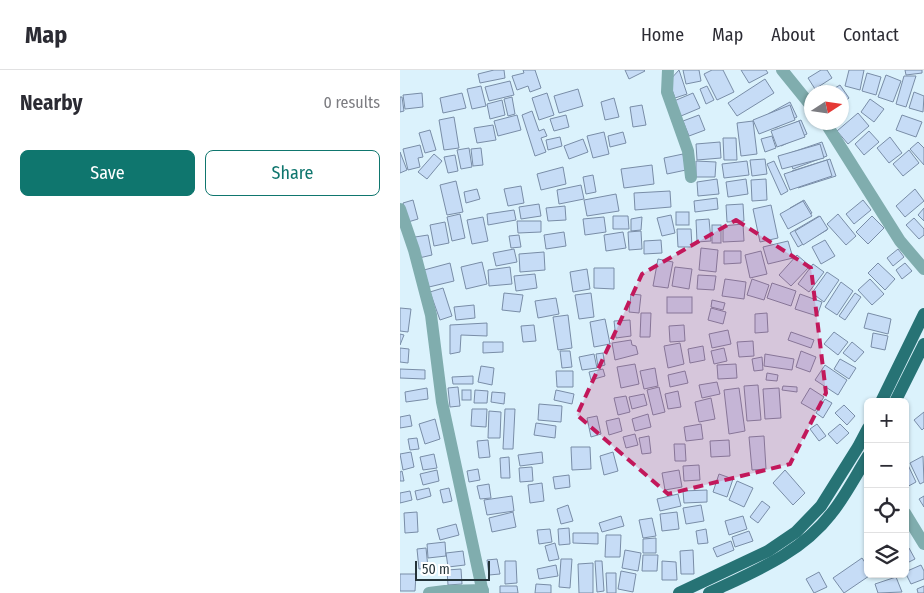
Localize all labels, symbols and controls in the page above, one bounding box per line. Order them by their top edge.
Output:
text: Map [25,21,67,49]
text: Home [641,24,684,46]
text: Map [712,24,743,46]
text: About [771,24,815,46]
text: Contact [843,24,899,46]
north arrow [804,85,849,130]
text: Nearby [20,90,82,116]
text: 0 results [323,93,380,112]
button: Save [20,150,195,196]
button: Share [205,150,380,196]
map controls [864,398,909,578]
button: + [864,398,909,443]
button: − [864,443,909,488]
button: locate [864,488,909,533]
button: layers [864,533,909,578]
scale bar [415,558,490,581]
text: 50 m [422,561,450,578]

